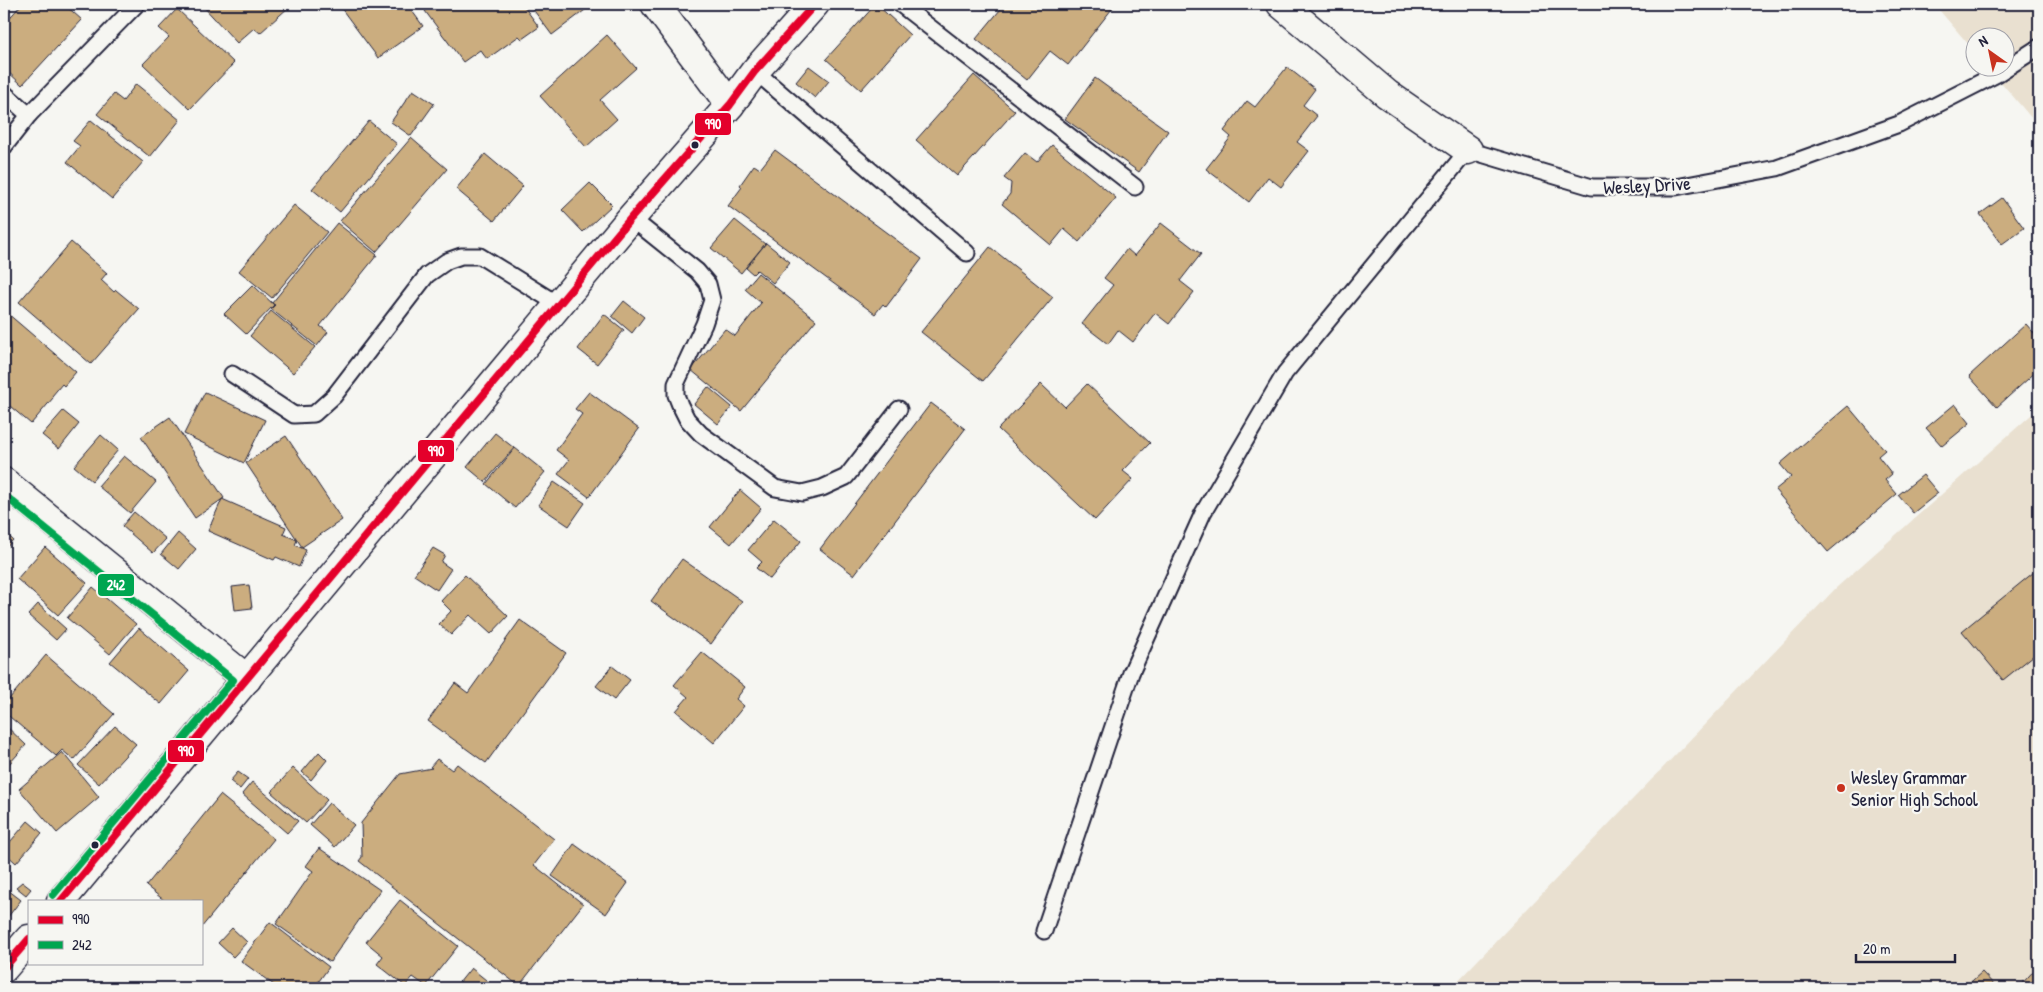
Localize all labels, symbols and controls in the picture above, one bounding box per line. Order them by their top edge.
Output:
north arrow [1966,28,2016,78]
text: N [1974,30,1991,51]
line badge: 990 [694,112,732,136]
text: 990 [705,114,722,133]
unlabelled marker [690,140,700,150]
street label: Wesley Drive [1603,170,1692,200]
line badge: 990 [417,439,455,463]
text: 990 [428,441,445,460]
line badge: 242 [97,573,135,597]
text: 242 [107,575,126,594]
line badge: 990 [167,739,205,763]
text: 990 [178,741,195,760]
place label: Wesley Grammar Senior High School [1851,764,1979,812]
marker: Wesley Grammar Senior High School [1835,782,1847,794]
unlabelled marker [90,840,100,850]
legend [28,900,202,964]
text: 990 [72,908,90,929]
scale bar [1856,932,1954,964]
text: 242 [72,934,92,955]
text: 20 m [1863,938,1890,959]

